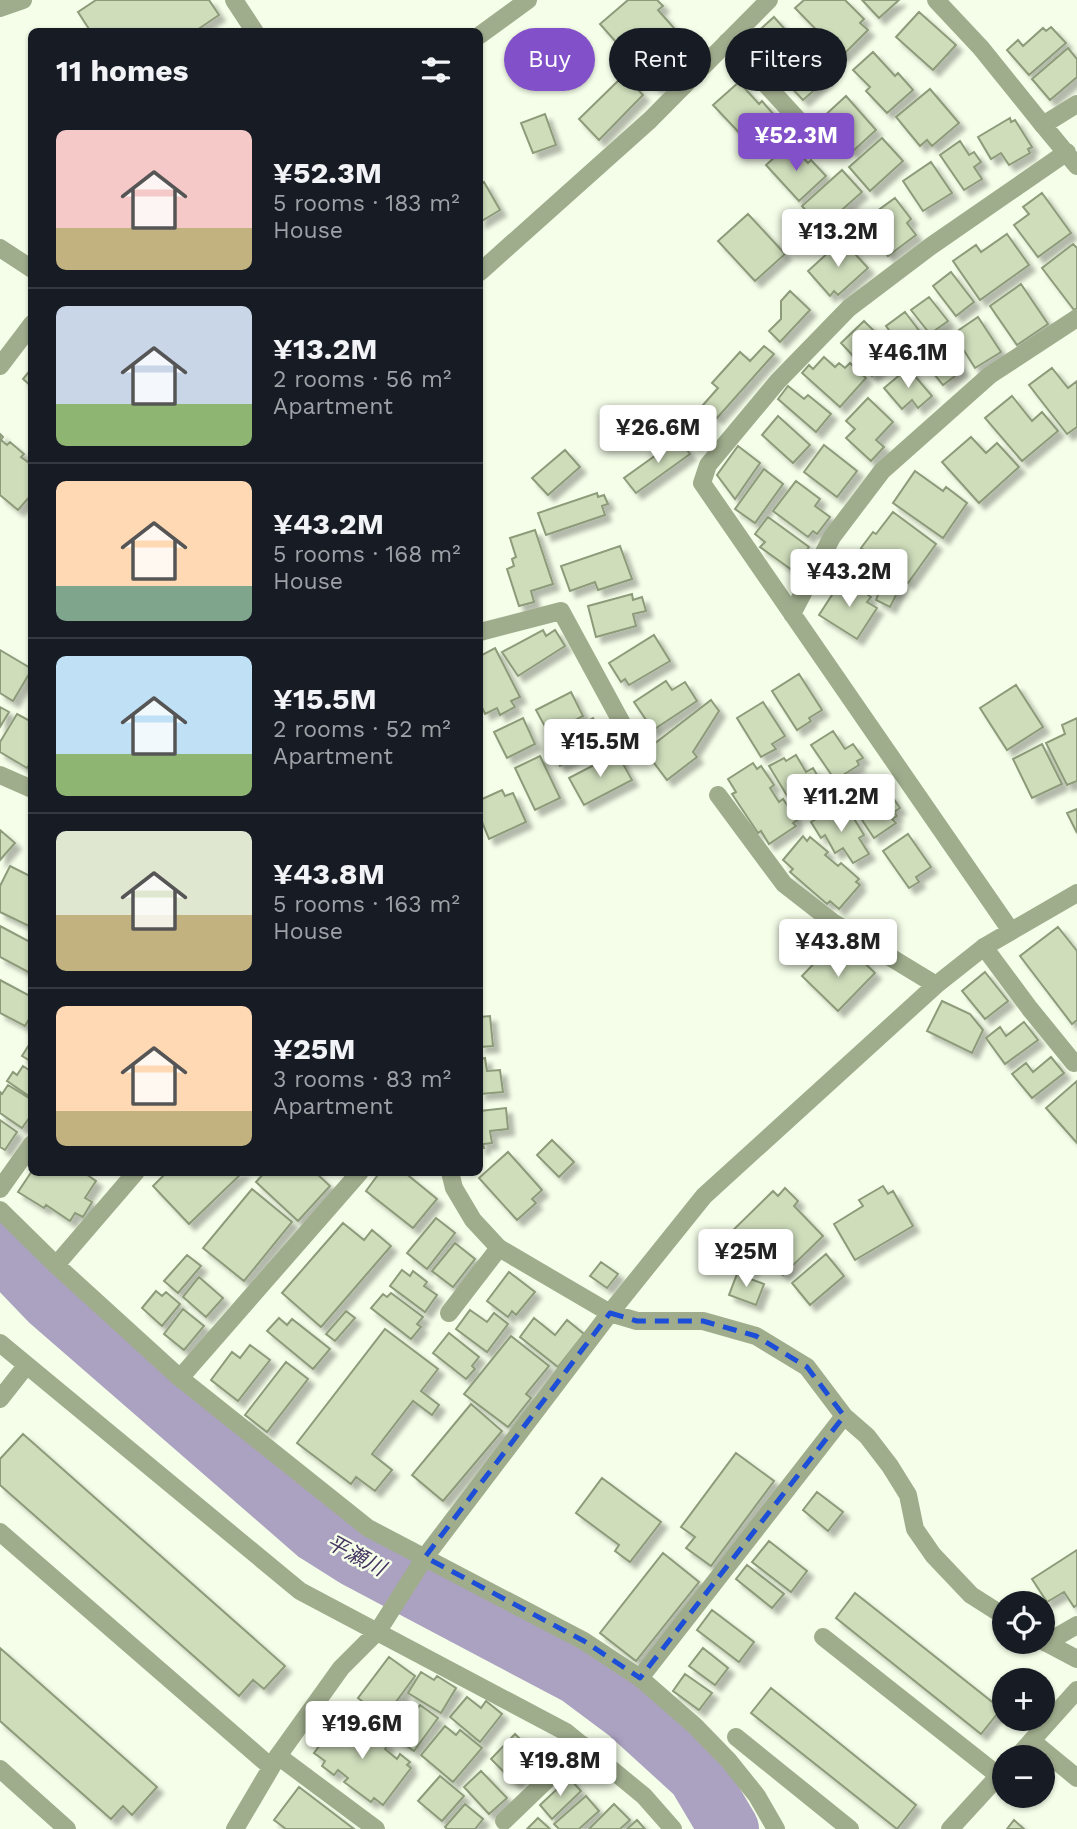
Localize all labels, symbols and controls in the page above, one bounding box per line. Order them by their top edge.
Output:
chip: Buy [504,28,595,91]
chip: Rent [609,28,711,91]
chip: Filters [725,28,847,91]
icon: filters [417,51,455,89]
text: 11 homes [56,53,189,88]
pin: ¥52.3M [739,114,853,173]
text: ¥52.3M [754,122,838,149]
text: ¥52.3M [273,155,382,190]
icon: home [112,158,196,242]
text: 5 rooms · 183 m² [273,190,460,217]
pin: ¥13.2M [781,210,895,269]
text: House [273,217,343,244]
text: ¥13.2M [798,218,878,245]
pin: ¥46.1M [851,330,965,390]
text: ¥13.2M [273,331,378,366]
icon: home [112,334,196,418]
text: ¥46.1M [868,339,948,366]
text: 2 rooms · 56 m² [273,366,451,393]
text: Apartment [273,393,393,420]
pin: ¥26.6M [601,406,715,465]
text: ¥26.6M [616,414,700,441]
text: ¥43.2M [273,506,384,541]
icon: home [112,509,196,593]
text: 5 rooms · 168 m² [273,541,461,568]
pin: ¥43.2M [792,550,906,609]
text: ¥43.2M [806,558,892,585]
text: House [273,568,343,595]
text: ¥15.5M [273,681,377,716]
icon: home [112,684,196,768]
text: 2 rooms · 52 m² [273,716,451,743]
pin: ¥15.5M [543,720,657,779]
text: ¥15.5M [560,728,640,755]
text: Apartment [273,743,393,770]
pin: ¥11.2M [784,774,898,834]
text: ¥11.2M [803,783,879,810]
text: ¥43.8M [273,856,385,891]
icon: home [112,859,196,943]
text: 5 rooms · 163 m² [273,891,460,918]
text: House [273,918,343,945]
pin: ¥43.8M [781,920,895,979]
text: ¥43.8M [795,928,881,955]
text: ¥25M [273,1031,356,1066]
icon: home [112,1034,196,1118]
text: 3 rooms · 83 m² [273,1066,451,1093]
text: Apartment [273,1093,393,1120]
pin: ¥25M [705,1230,787,1289]
text: ¥25M [714,1238,778,1265]
water label: 平瀬川 [322,1529,391,1582]
map controls [992,1591,1055,1808]
button: locate [992,1591,1055,1654]
button: + [992,1668,1055,1731]
pin: ¥19.6M [305,1702,419,1761]
text: ¥19.6M [322,1710,402,1737]
pin: ¥19.8M [503,1738,617,1798]
button: − [992,1745,1055,1808]
text: ¥19.8M [519,1747,601,1774]

